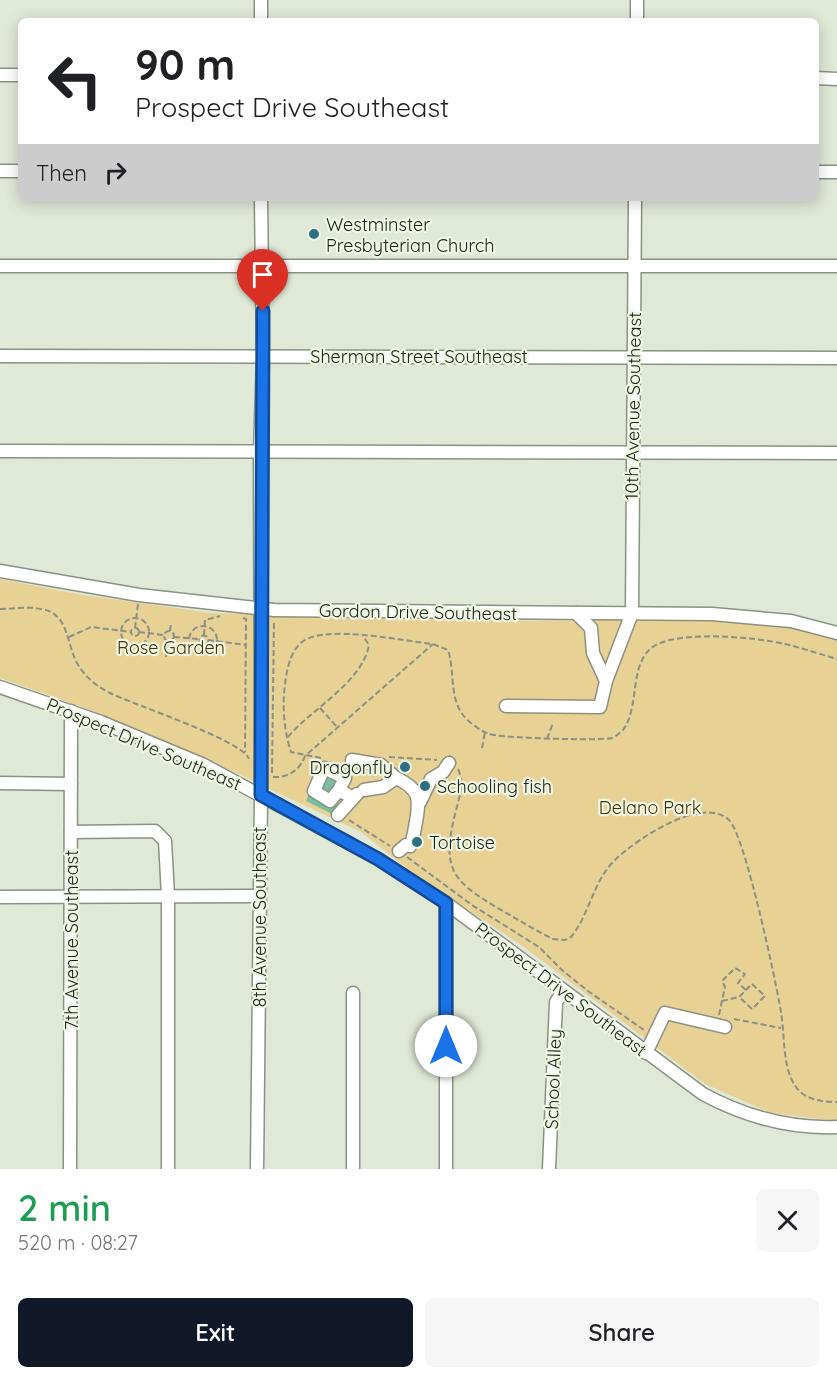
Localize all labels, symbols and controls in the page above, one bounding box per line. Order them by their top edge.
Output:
text: 90 m [135,38,235,91]
icon: left [36,42,114,120]
text: Prospect Drive Southeast [135,90,449,124]
icon: right [99,156,132,189]
text: Then [36,159,87,187]
place label: Westminster Presbyterian Church [326,213,495,257]
marker: Westminster Presbyterian Church [307,227,321,241]
pin [237,249,288,311]
icon: arrive [246,258,279,291]
street label: 10th Avenue Southeast [620,312,646,500]
street label: Sherman Street Southeast [310,345,528,368]
street label: Gordon Drive Southeast [319,599,517,625]
park label: Rose Garden [117,636,225,659]
street label: Prospect Drive Southeast [43,692,245,796]
place label: Dragonfly [309,756,393,779]
marker: Dragonfly [398,760,412,774]
place label: Schooling fish [437,775,552,798]
marker: Schooling fish [418,779,432,793]
park label: Delano Park [599,796,701,819]
street label: 8th Avenue Southeast [248,827,271,1007]
place label: Tortoise [429,831,495,854]
marker: Tortoise [410,835,424,849]
street label: 7th Avenue Southeast [60,850,83,1030]
street label: Prospect Drive Southeast [470,917,652,1061]
position arrow [414,1014,478,1078]
street label: School Alley [540,1028,566,1130]
text: 2 min [18,1185,111,1230]
button: close [756,1189,819,1252]
text: 520 m · 08:27 [18,1230,138,1255]
button: Exit [18,1298,413,1367]
button: Share [425,1298,819,1367]

